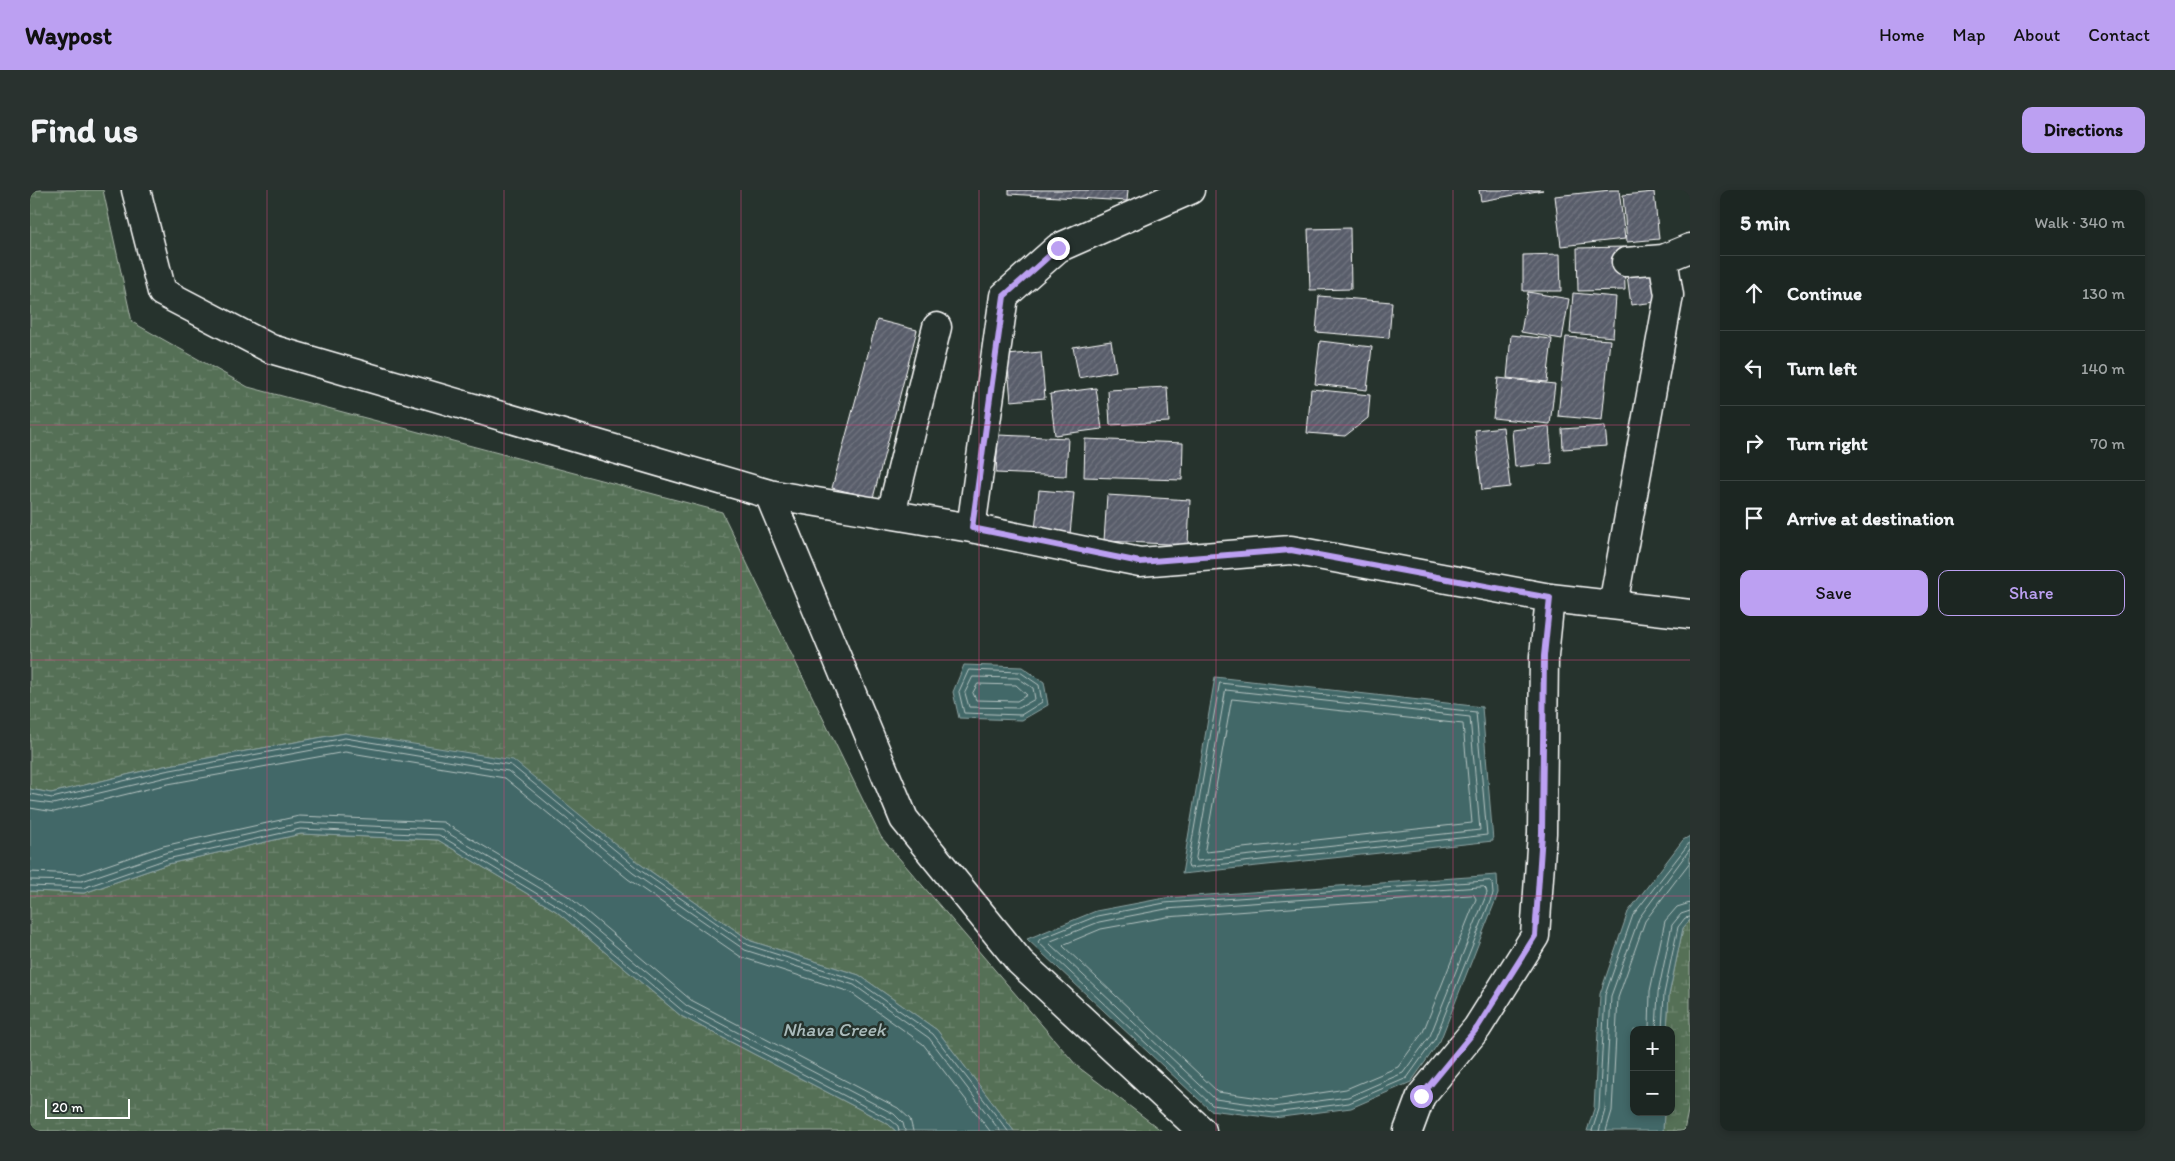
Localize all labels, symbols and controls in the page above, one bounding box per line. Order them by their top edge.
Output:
text: Waypost [25,21,112,50]
text: Home [1879,24,1925,46]
text: Map [1953,24,1986,46]
text: About [2014,24,2060,46]
text: Contact [2088,24,2150,46]
button: Directions [2022,107,2145,153]
text: Find us [30,109,138,151]
text: 5 min [1740,210,1790,235]
text: Walk · 340 m [2035,213,2125,232]
route end [1047,237,1070,260]
icon: ahead [1740,279,1768,307]
text: Continue [1787,282,1862,305]
text: 130 m [2082,284,2125,303]
icon: left [1740,354,1768,382]
text: Turn left [1787,357,1857,380]
text: 140 m [2081,359,2125,378]
icon: right [1740,429,1768,457]
text: Turn right [1787,432,1868,455]
text: 70 m [2090,434,2125,453]
icon: arrive [1740,504,1768,532]
text: Arrive at destination [1787,507,1954,530]
button: Save [1740,570,1928,616]
button: Share [1938,570,2125,616]
water label: Nhava Creek [782,1018,887,1041]
map controls [1630,1026,1675,1116]
button: + [1630,1026,1675,1071]
button: − [1630,1071,1675,1116]
route start [1410,1085,1433,1108]
scale bar [45,1096,130,1119]
text: 20 m [52,1099,83,1116]

